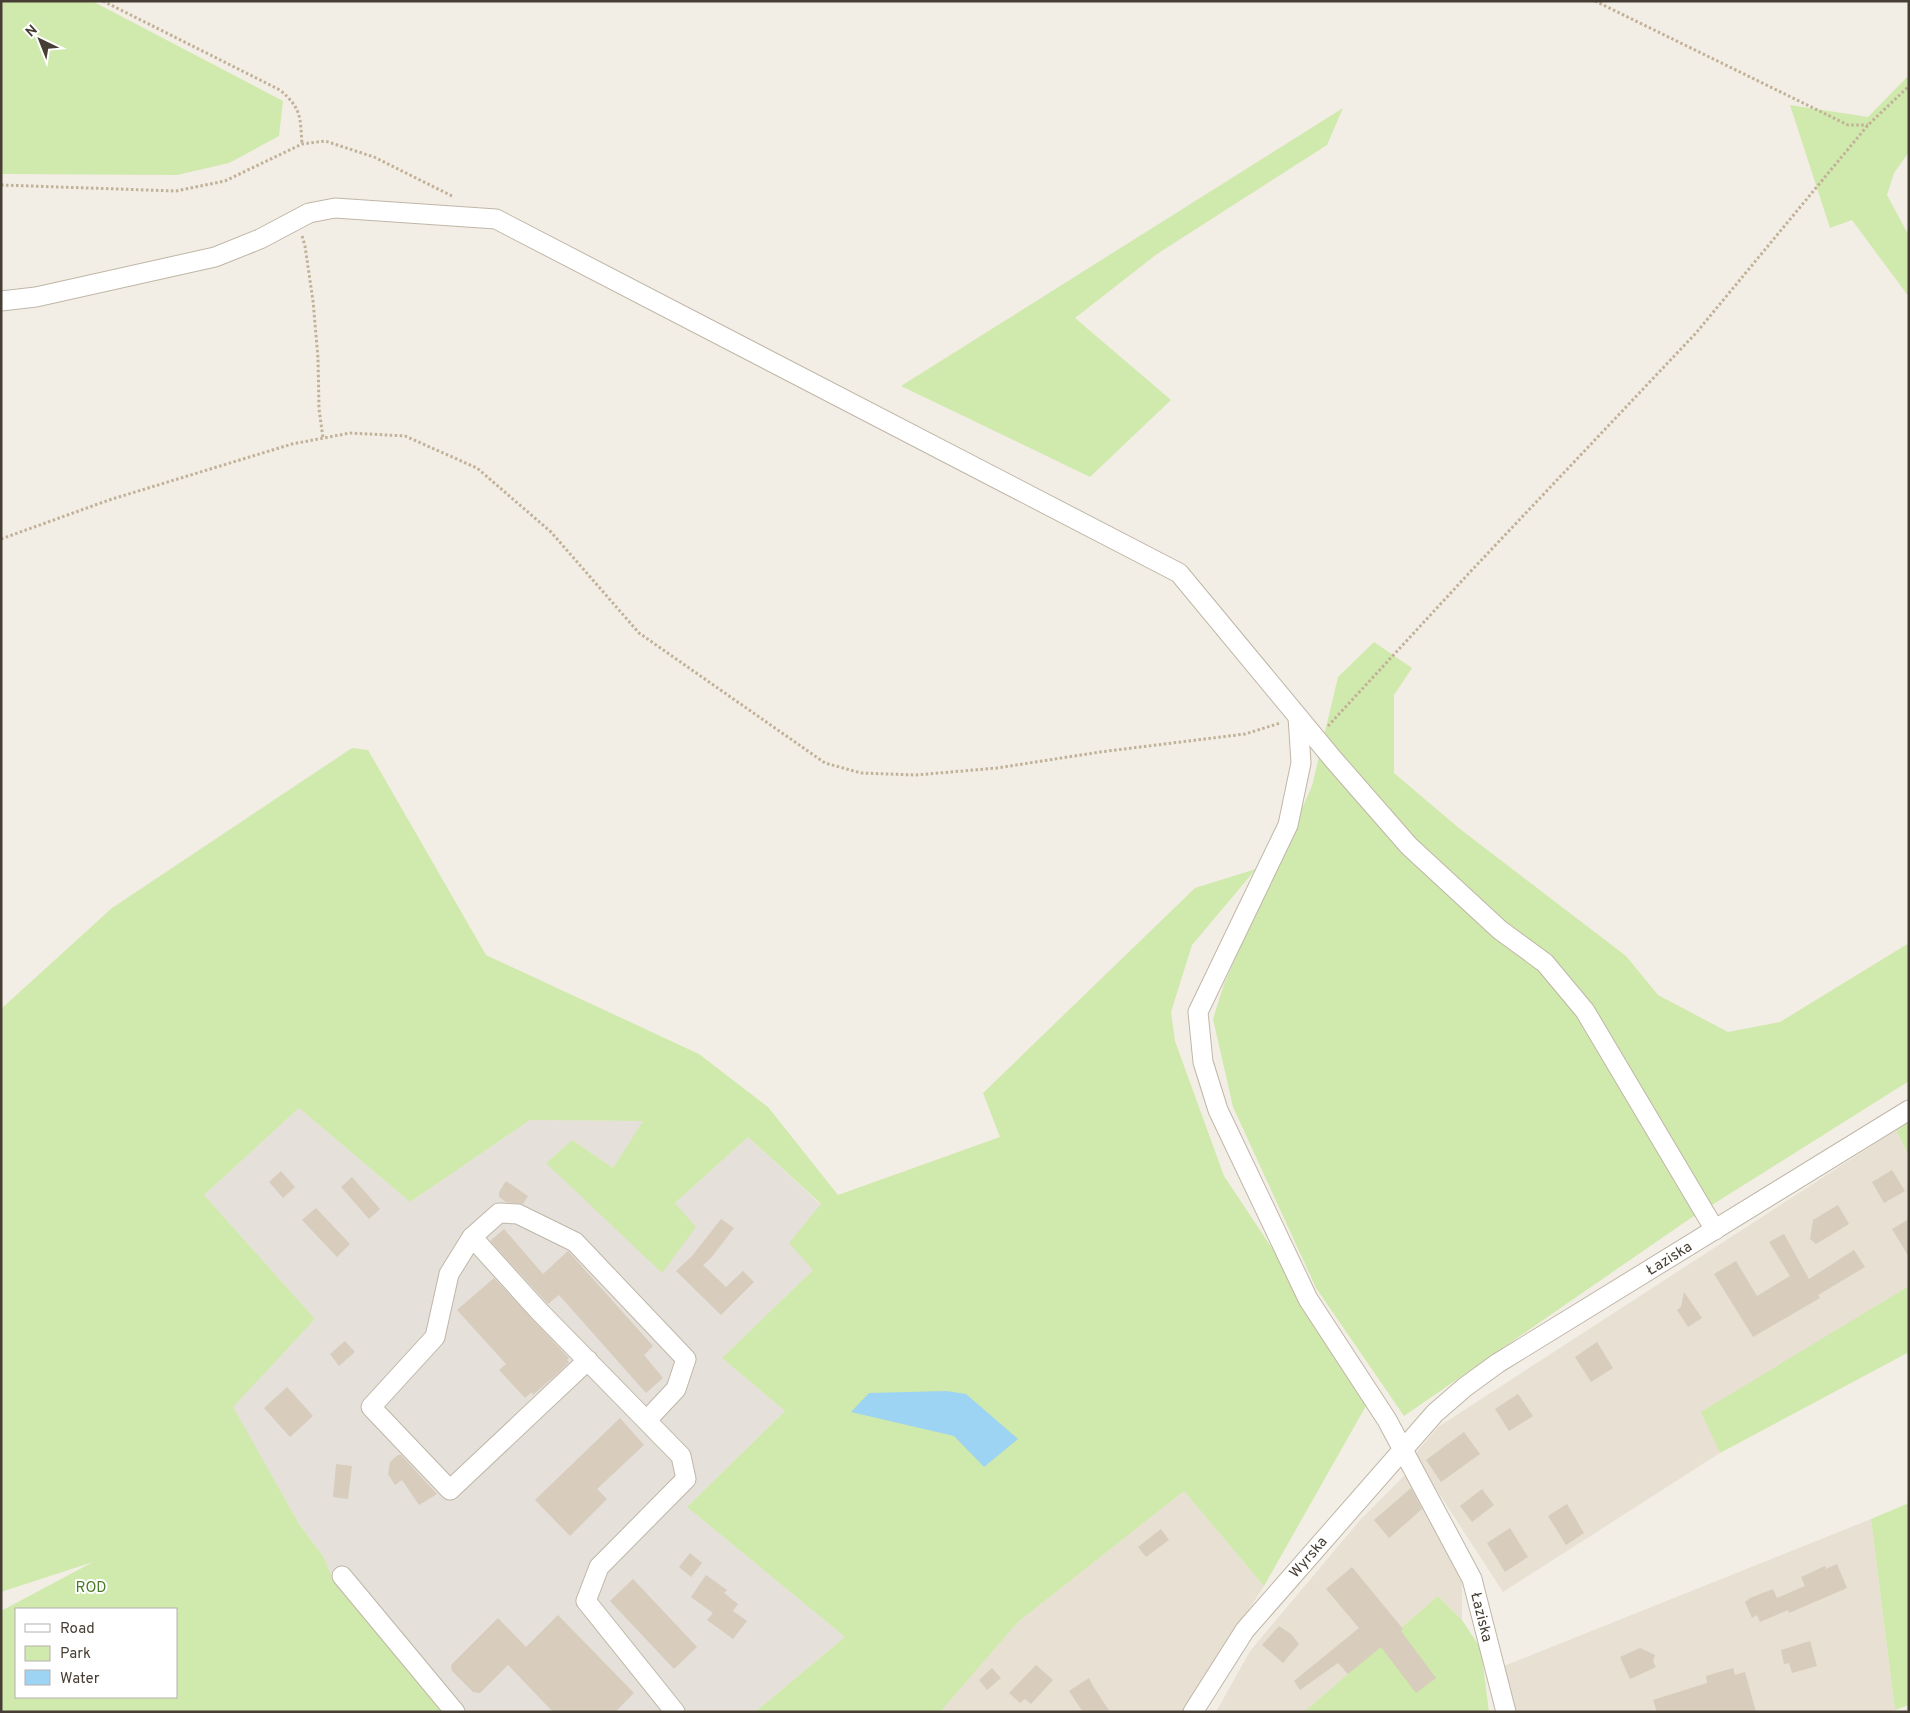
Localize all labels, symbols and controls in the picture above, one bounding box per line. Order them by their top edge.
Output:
north arrow [15,15,65,65]
text: N [23,22,42,41]
street label: Łaziska [1643,1238,1696,1281]
street label: Wyrska [1286,1533,1332,1583]
park label: ROD [75,1579,107,1598]
street label: Łaziska [1465,1591,1496,1644]
legend [15,1608,178,1698]
text: Road [60,1620,95,1639]
text: Park [60,1645,91,1664]
text: Water [60,1670,100,1689]

